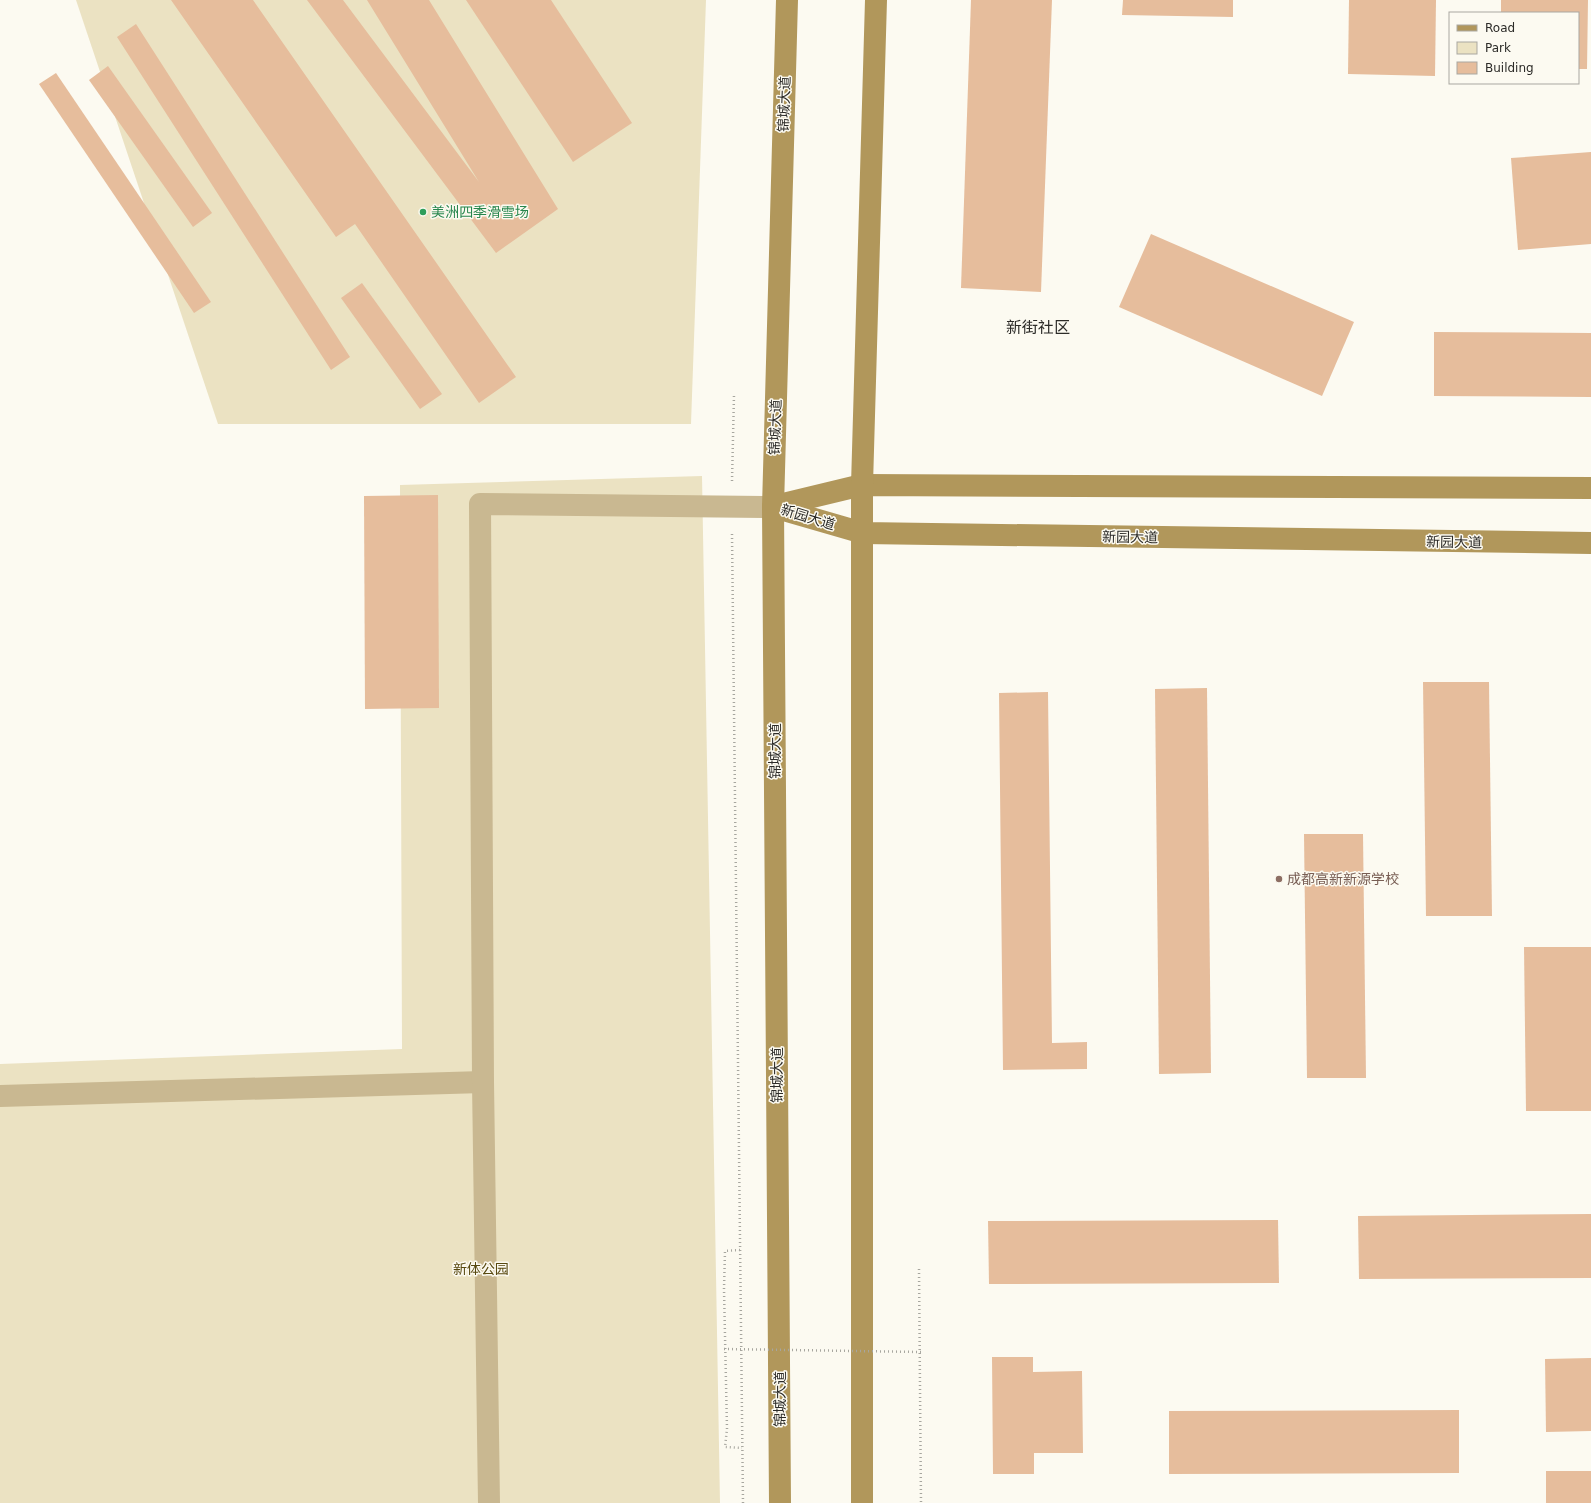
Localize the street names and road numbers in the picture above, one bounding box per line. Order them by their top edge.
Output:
street label: 锦城大道 [775,76,793,132]
street label: 锦城大道 [766,399,784,455]
street label: 新园大道 [779,501,837,533]
street label: 新园大道 [1102,529,1158,545]
street label: 新园大道 [1426,534,1482,550]
street label: 锦城大道 [767,723,783,779]
street label: 锦城大道 [769,1047,785,1103]
street label: 锦城大道 [772,1371,788,1427]

